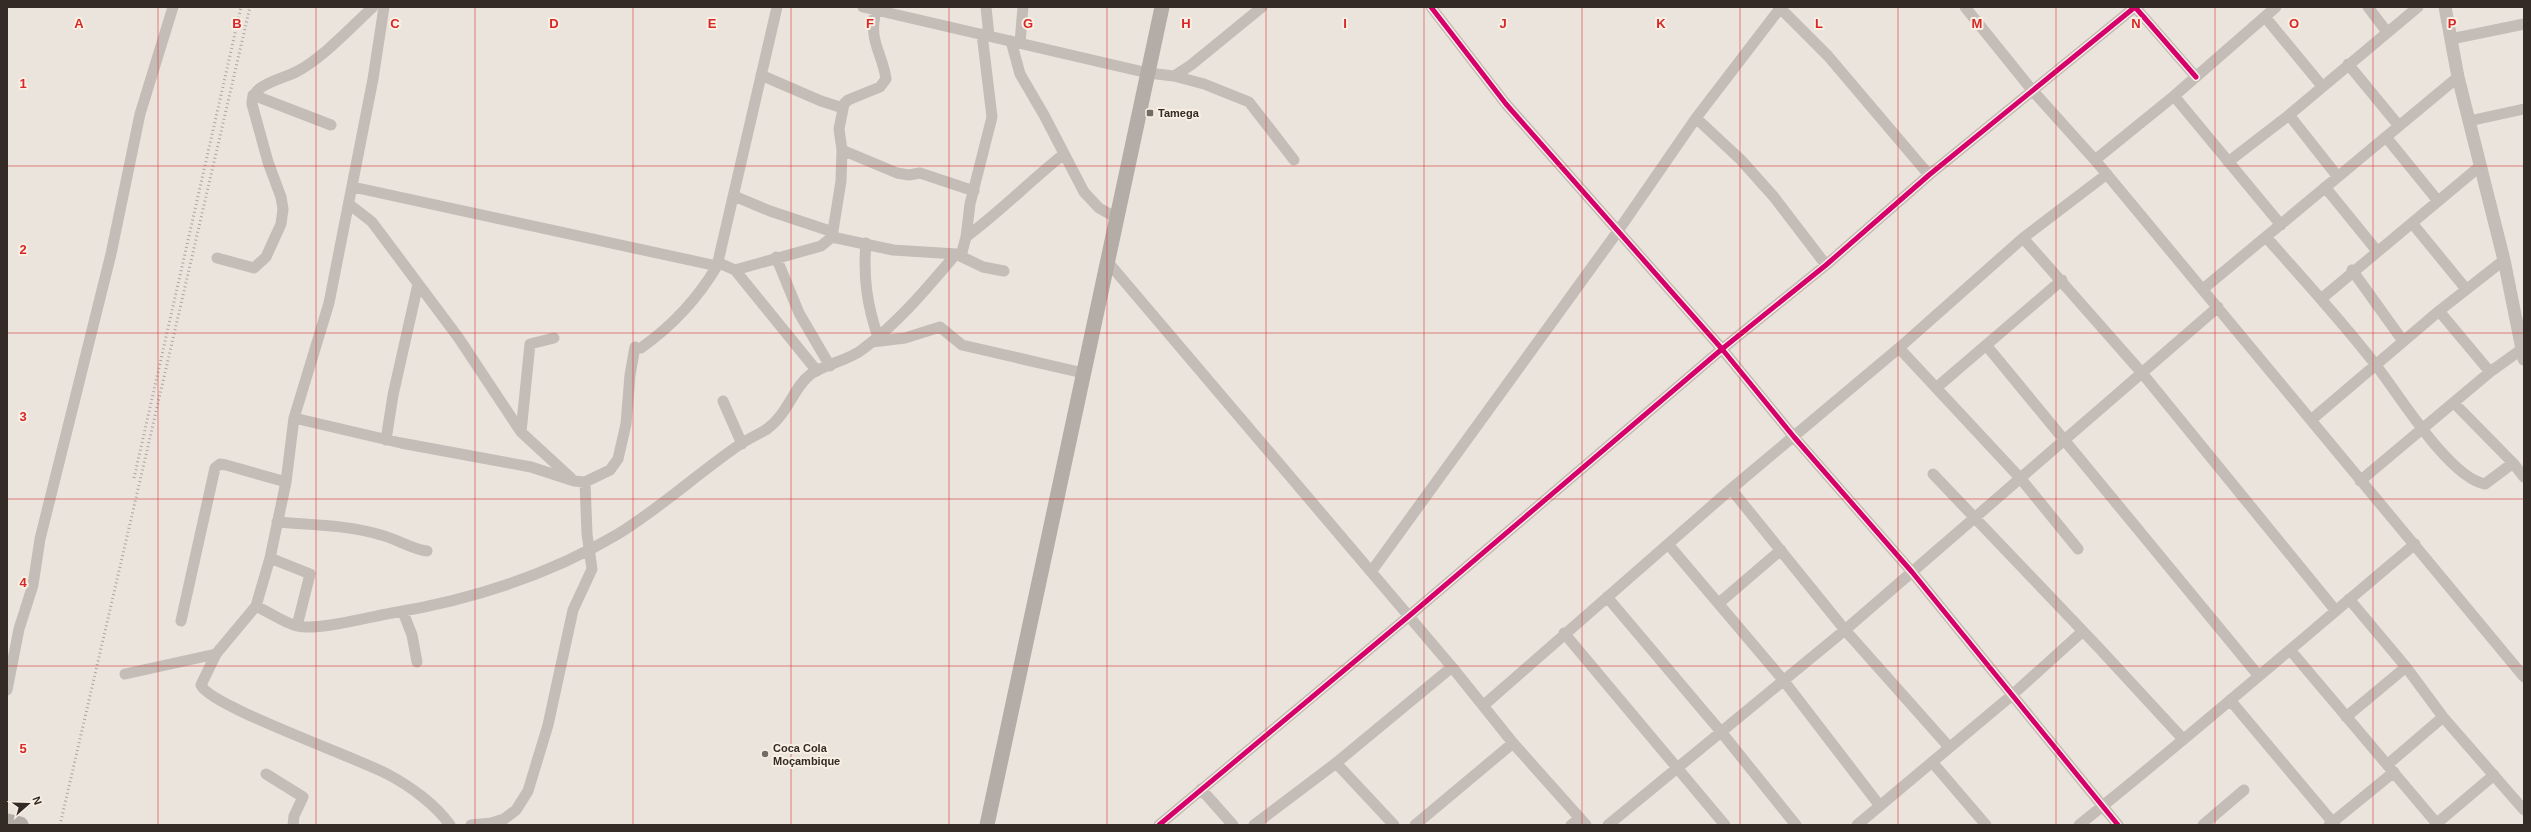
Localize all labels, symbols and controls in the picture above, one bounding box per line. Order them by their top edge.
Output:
text: A [74,16,84,31]
text: B [232,16,242,31]
text: C [390,16,400,31]
text: D [549,16,559,31]
text: E [708,16,717,31]
text: F [866,16,874,31]
text: G [1023,16,1033,31]
text: H [1181,16,1191,31]
text: I [1343,16,1347,31]
text: J [1499,16,1507,31]
text: K [1656,16,1666,31]
text: L [1815,16,1823,31]
text: M [1972,16,1982,31]
text: N [2131,16,2141,31]
text: O [2289,16,2299,31]
text: P [2448,16,2457,31]
text: 1 [19,76,27,91]
place label: Tamega [1158,107,1200,119]
marker: Tamega [1145,108,1155,118]
text: 2 [19,242,27,257]
text: 3 [19,409,27,424]
text: 4 [19,575,27,590]
text: 5 [19,741,27,756]
place label: Coca Cola Moçambique [773,742,840,767]
marker: Coca Cola Moçambique [760,749,770,759]
north arrow [8,784,48,824]
text: N [30,795,44,806]

